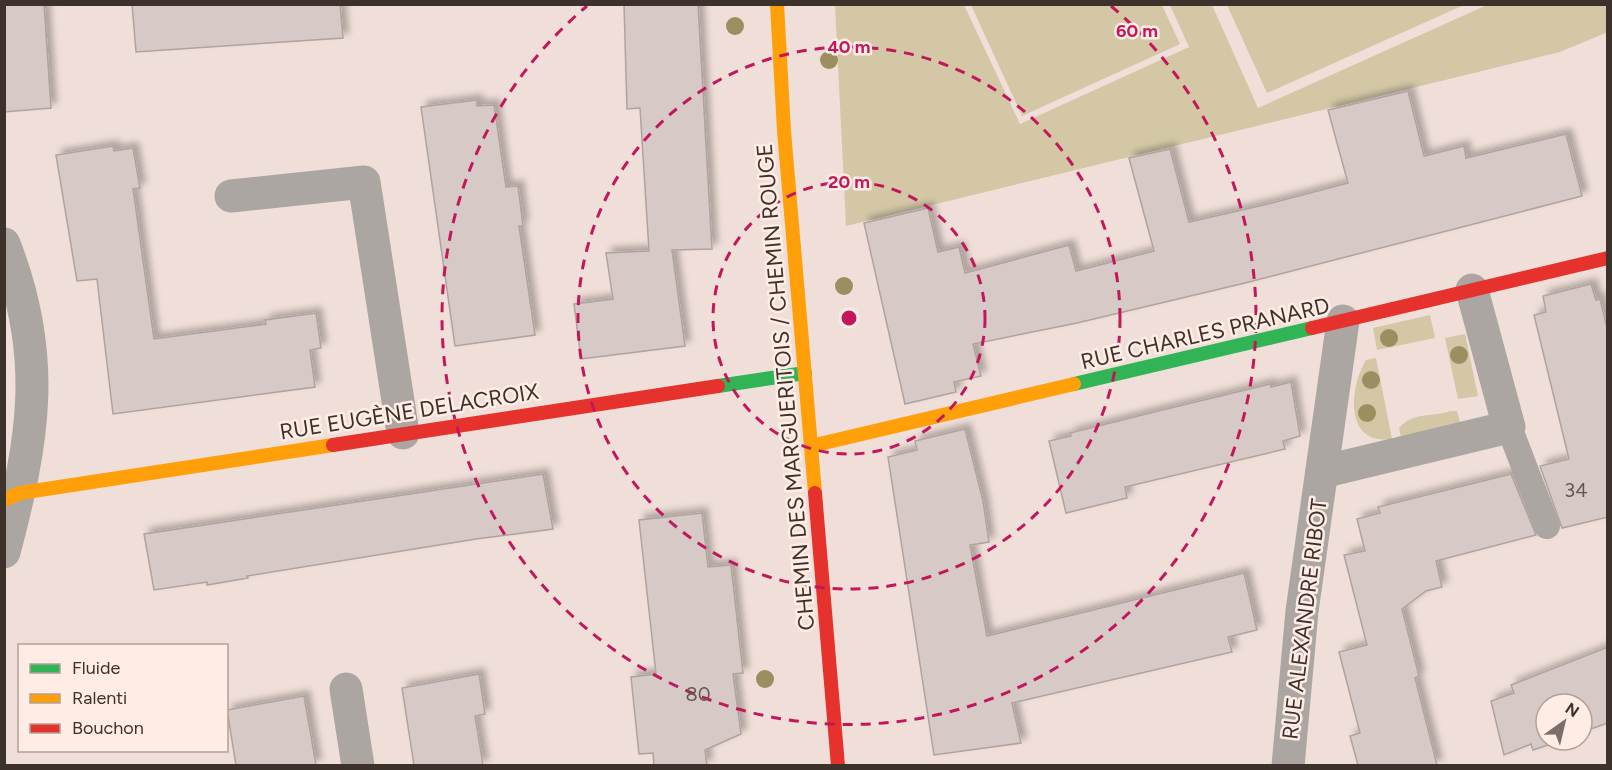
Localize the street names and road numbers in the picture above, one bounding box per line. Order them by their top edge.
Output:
street label: CHEMIN DES MARGUERITOIS / CHEMIN ROUGE [751,142,820,631]
street label: RUE CHARLES PRANARD [1078,292,1332,375]
street label: RUE EUGÈNE DELACROIX [278,378,541,445]
street label: RUE ALEXANDRE RIBOT [1276,497,1333,741]

